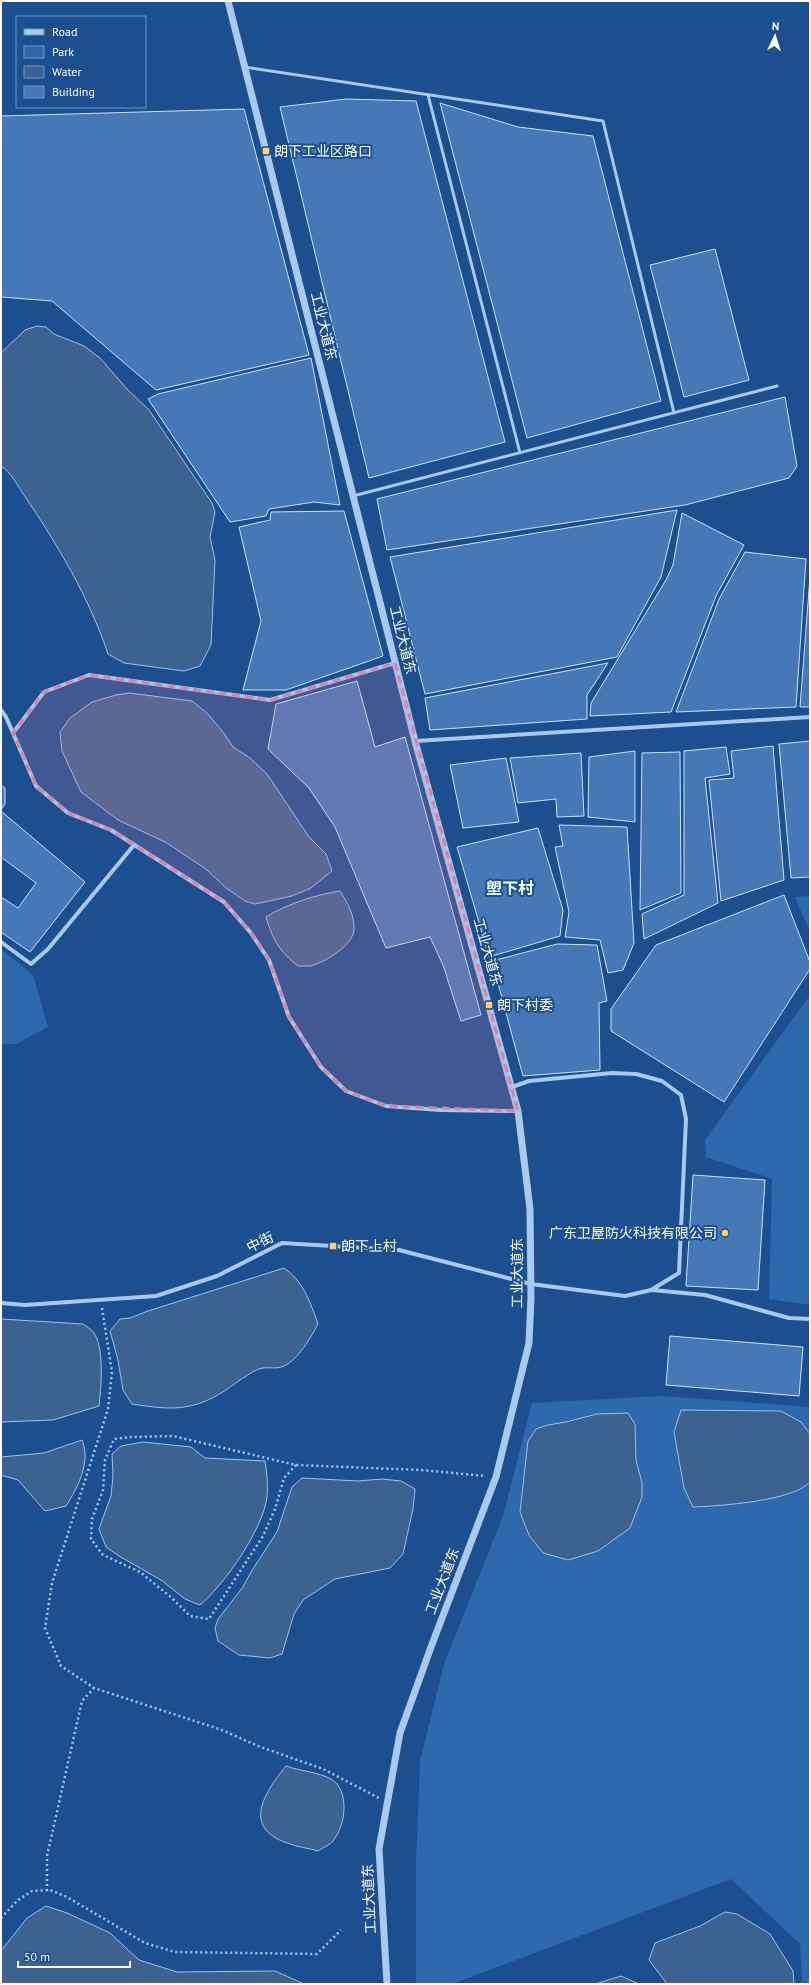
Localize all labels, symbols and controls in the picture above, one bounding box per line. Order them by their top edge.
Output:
legend [16,16,146,108]
north arrow [755,16,795,56]
text: N [772,19,780,33]
text: Road [52,24,77,39]
text: Park [52,44,74,59]
text: Water [52,64,82,79]
text: Building [52,84,95,99]
place label: 朗下工业区路口 [274,142,372,160]
marker: 朗下工业区路口 [261,146,271,156]
street label: 工业大道东 [307,290,341,362]
street label: 工业大道东 [386,604,420,676]
district label: 塱下村 [486,878,534,898]
street label: 工业大道东 [470,916,506,988]
place label: 朗下村委 [497,996,553,1014]
marker: 朗下村委 [484,1000,494,1010]
place label: 广东卫屋防火科技有限公司 [549,1224,717,1242]
street label: 中街 [243,1228,277,1256]
marker: 广东卫屋防火科技有限公司 [720,1228,730,1238]
place label: 朗下上村 [341,1237,397,1255]
street label: 工业大道东 [508,1238,526,1308]
marker: 朗下上村 [328,1241,338,1251]
street label: 工业大道东 [421,1545,463,1617]
street label: 工业大道东 [358,1864,380,1934]
scale bar [18,1943,130,1969]
text: 50 m [24,1949,50,1964]

